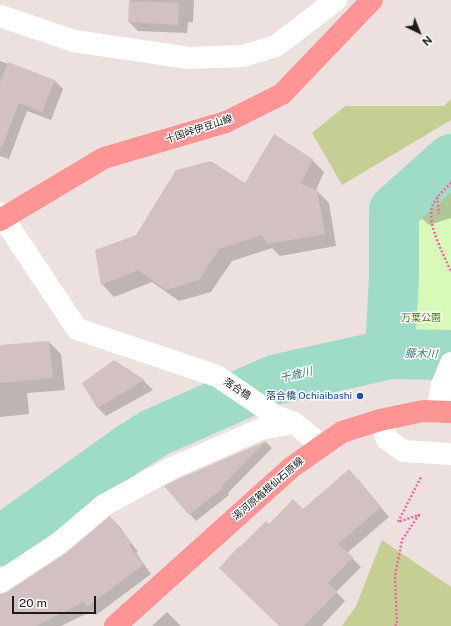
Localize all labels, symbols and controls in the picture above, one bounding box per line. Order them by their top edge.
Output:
north arrow [399,12,439,52]
text: N [420,33,434,48]
street label: 十国峠伊豆山線 [164,112,234,146]
park label: 万葉公園 [401,312,441,324]
water label: 藤木川 [404,347,438,361]
water label: 千歳川 [278,365,314,385]
street label: 落合橋 [221,376,253,402]
place label: 落合橋 Ochiaibashi [266,390,352,402]
marker: 落合橋 Ochiaibashi [355,391,365,401]
street label: 湯河原箱根仙石原線 [230,455,306,523]
scale bar [14,588,98,614]
text: 20 m [19,596,47,610]

